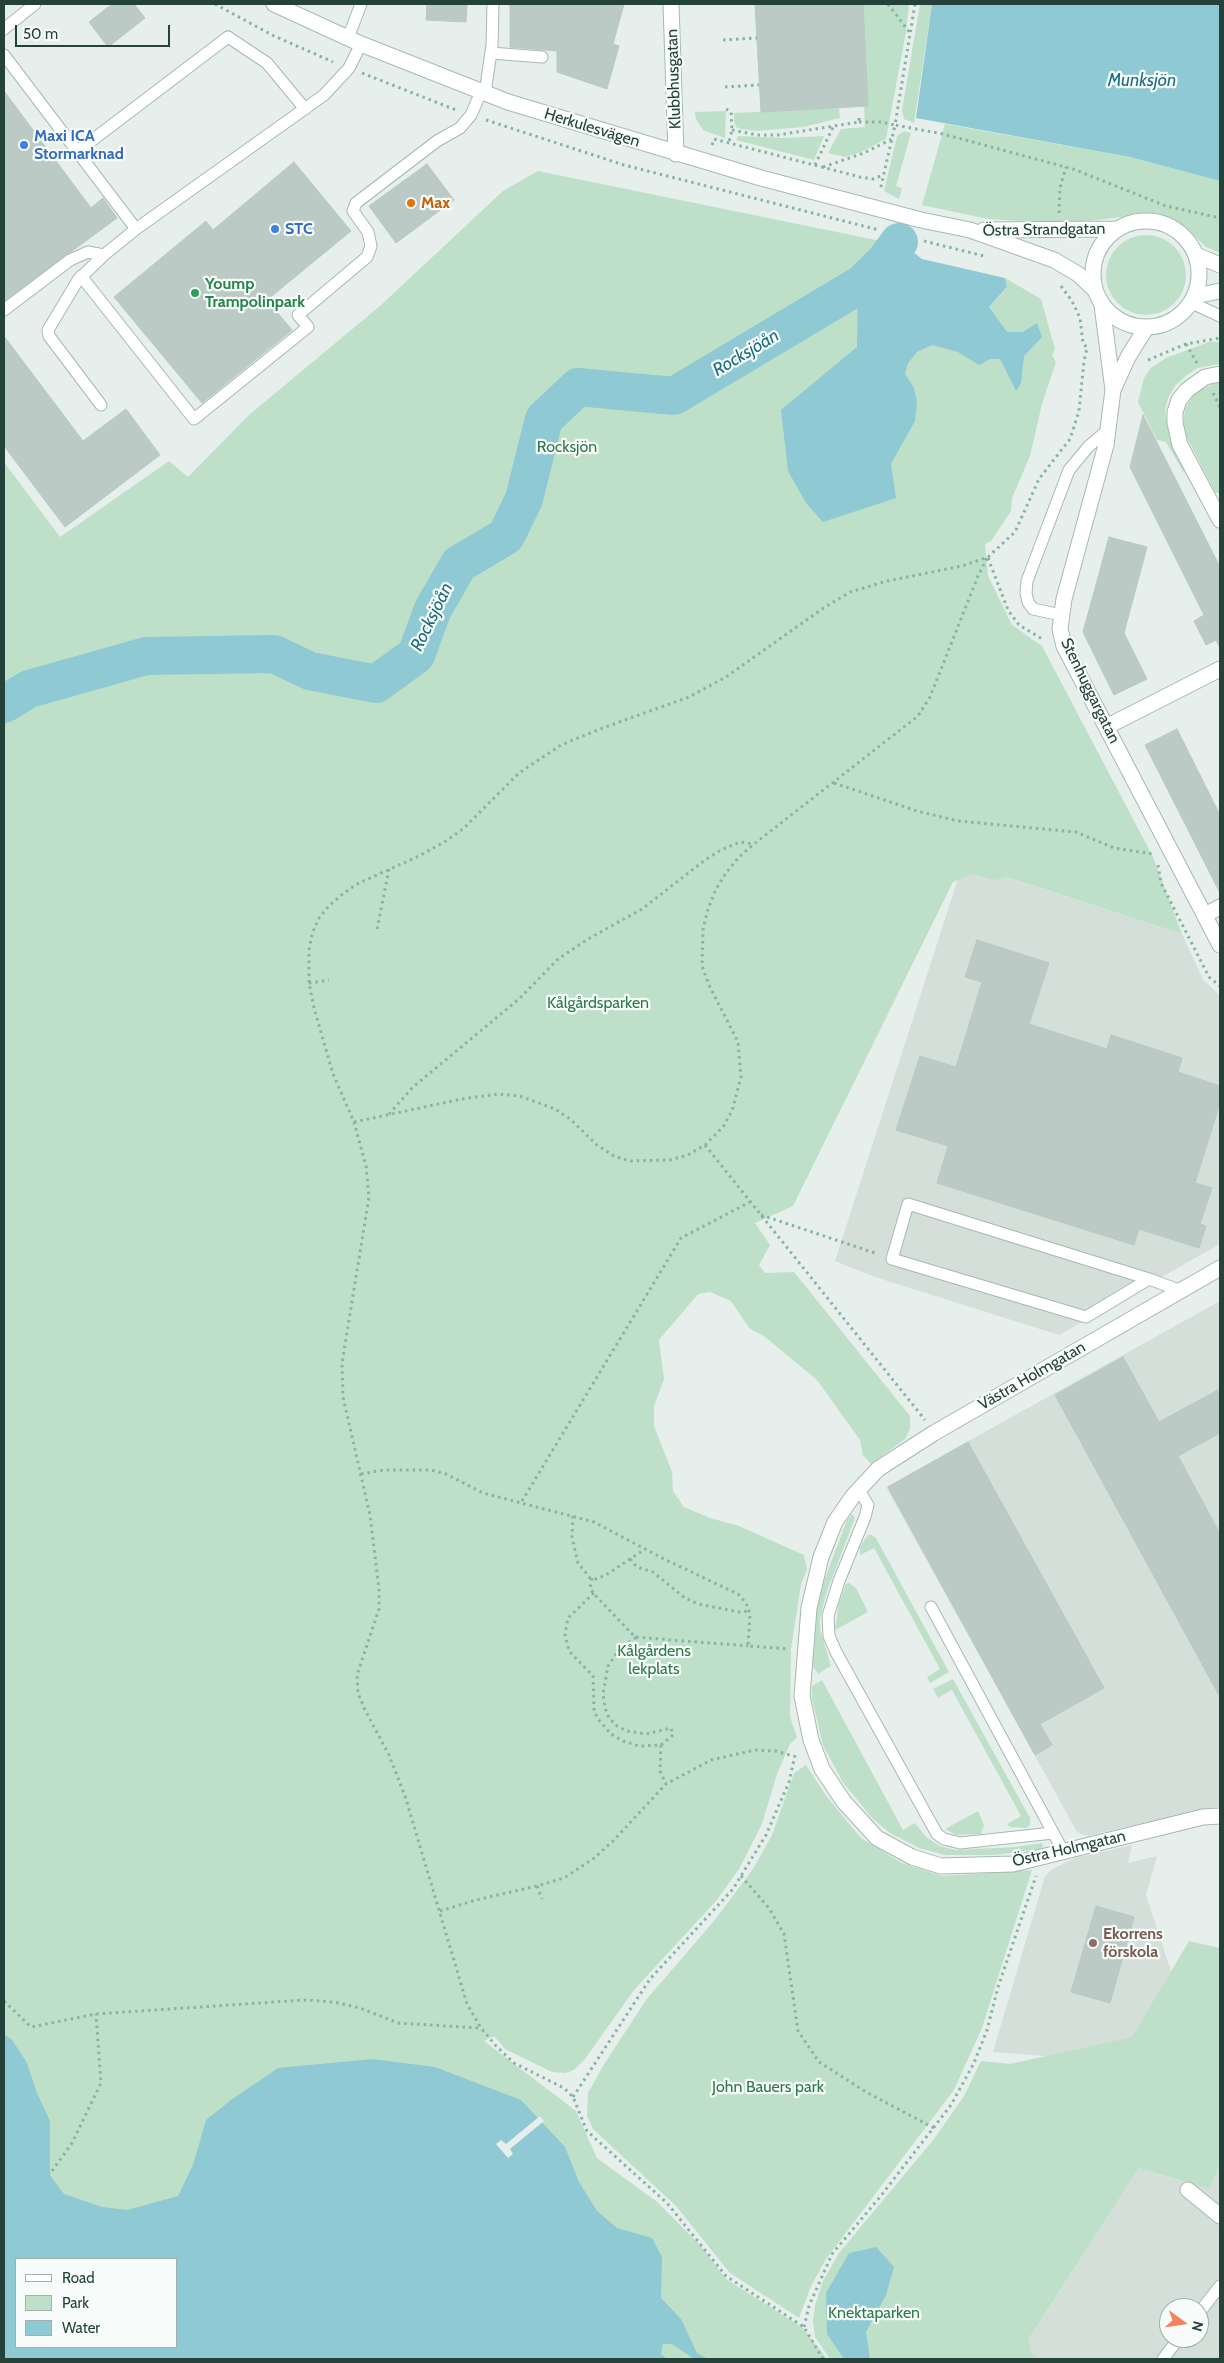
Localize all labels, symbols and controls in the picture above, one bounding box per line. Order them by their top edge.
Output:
scale bar [18,15,172,47]
text: 50 m [23,25,58,43]
street label: Klubbhusgatan [663,29,685,129]
water label: Munksjön [1108,70,1176,92]
street label: Herkulesvägen [542,104,642,152]
place label: Maxi ICA Stormarknad [34,126,124,164]
marker: Maxi ICA Stormarknad [18,139,30,151]
place label: Max [421,193,450,213]
marker: Max [405,197,417,209]
place label: STC [285,219,313,239]
street label: Östra Strandgatan [982,219,1106,241]
marker: STC [269,223,281,235]
place label: Yoump Trampolinpark [205,274,305,312]
marker: Yoump Trampolinpark [189,287,201,299]
water label: Rocksjöån [709,325,783,381]
park label: Rocksjön [537,437,597,457]
water label: Rocksjöån [406,579,458,655]
street label: Stenhuggargatan [1056,635,1124,747]
park label: Kålgårdsparken [547,993,649,1013]
street label: Västra Holmgatan [975,1338,1089,1414]
park label: Kålgårdens lekplats [617,1641,691,1679]
street label: Östra Holmgatan [1010,1827,1128,1871]
place label: Ekorrens förskola [1103,1924,1163,1962]
marker: Ekorrens förskola [1087,1937,1099,1949]
park label: John Bauers park [712,2077,824,2097]
legend [15,2258,178,2348]
text: Road [62,2269,95,2287]
text: Park [62,2294,89,2312]
north arrow [1159,2298,1209,2348]
park label: Knektaparken [828,2303,920,2323]
text: Water [62,2319,100,2337]
text: N [1188,2319,1208,2333]

